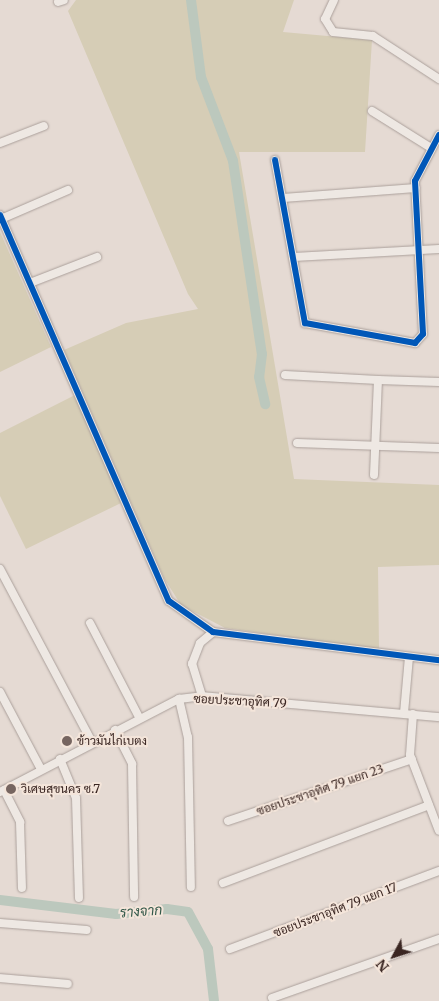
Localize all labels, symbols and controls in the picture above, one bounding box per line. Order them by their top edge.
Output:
street label: ซอยประชาอุทิศ 79 [193,691,287,711]
place label: ข้าวมันไก่เบตง [77,734,147,748]
marker: ข้าวมันไก่เบตง [61,735,73,747]
street label: ซอยประชาอุทิศ 79 แยก 23 [255,761,385,819]
place label: วิเศษสุขนคร ซ.7 [21,782,100,796]
marker: วิเศษสุขนคร ซ.7 [5,783,17,795]
street label: ซอยประชาอุทิศ 79 แยก 17 [271,880,399,940]
water label: รางจาก [119,901,163,921]
north arrow [369,931,419,981]
text: N [372,956,393,976]

